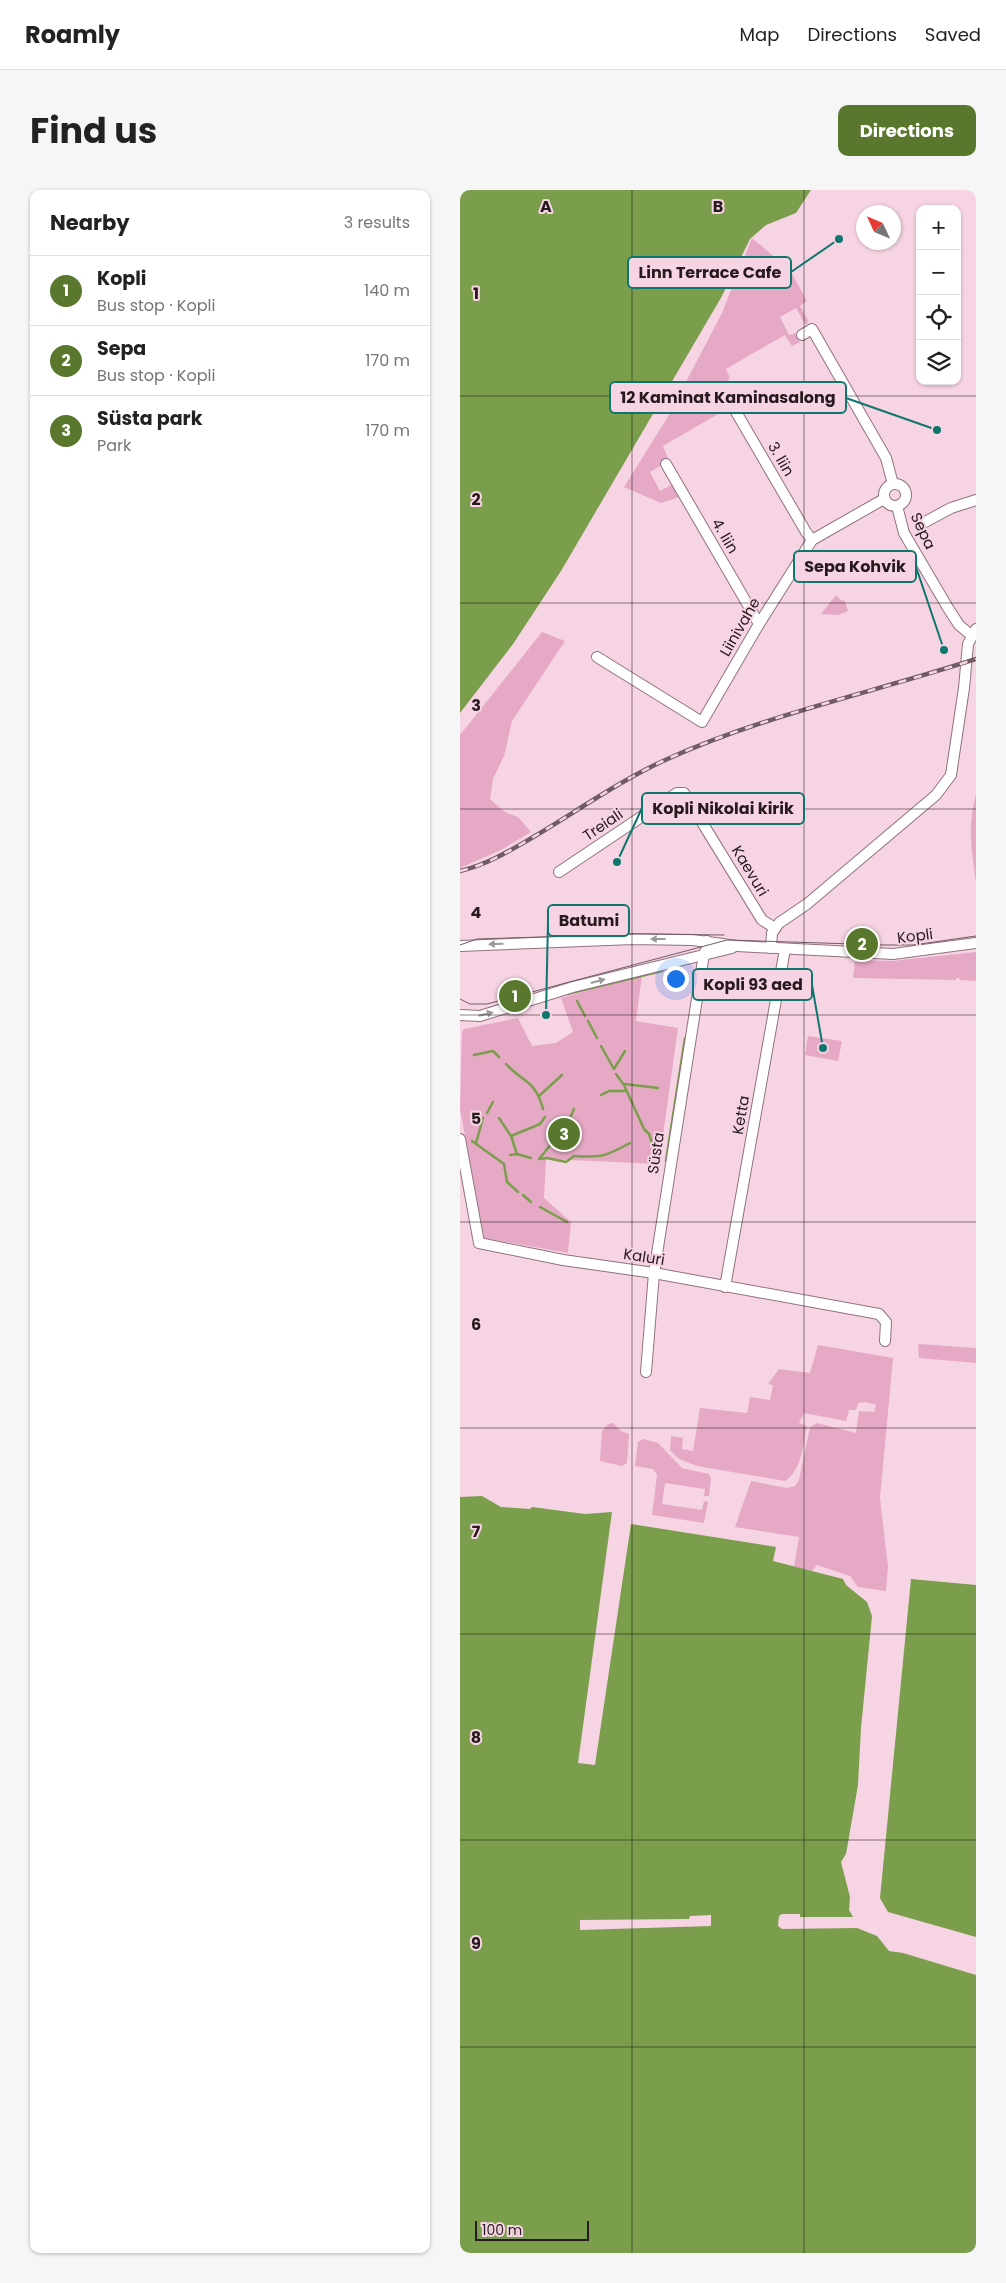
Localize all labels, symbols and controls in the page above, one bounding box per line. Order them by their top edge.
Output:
text: Roamly [25,18,120,51]
text: Map [740,22,779,47]
text: Directions [807,22,897,47]
text: Saved [925,22,981,47]
button: Directions [838,105,976,156]
text: Find us [30,106,157,155]
text: A [540,195,552,218]
text: B [713,195,723,218]
north arrow [856,205,901,250]
map controls [916,205,961,385]
button: + [916,205,961,250]
text: Nearby [50,208,130,237]
text: 3 results [344,211,410,234]
button: − [916,250,961,295]
callout: Linn Terrace Cafe [628,257,791,288]
text: Linn Terrace Cafe [639,261,782,284]
text: Kopli [97,265,146,292]
text: 1 [63,279,69,302]
text: 140 m [364,279,410,302]
text: 1 [473,282,479,305]
text: Bus stop · Kopli [97,294,215,317]
button: locate [916,295,961,340]
text: Sepa [97,335,146,362]
button: layers [916,340,961,385]
text: 2 [61,349,71,372]
text: 170 m [365,349,410,372]
text: Bus stop · Kopli [97,364,215,387]
callout: 12 Kaminat Kaminasalong [610,382,846,413]
text: 12 Kaminat Kaminasalong [620,386,836,409]
text: Süsta park [97,405,202,432]
text: 3 [61,419,71,442]
text: 170 m [365,419,410,442]
text: Park [97,434,131,457]
street label: 3. liin [763,438,800,480]
text: 2 [471,488,481,511]
street label: Sepa [906,509,941,553]
street label: 4. liin [707,514,744,557]
callout: Sepa Kohvik [794,551,916,582]
text: Sepa Kohvik [804,555,906,578]
street label: Liinivahe [714,594,765,660]
text: 3 [471,694,481,717]
callout: Kopli Nikolai kirik [642,793,804,824]
text: Kopli Nikolai kirik [652,797,794,820]
street label: Treiali [579,804,627,846]
street label: Kaevuri [727,841,774,900]
text: 4 [471,901,482,924]
callout: Batumi [548,905,629,936]
text: Batumi [559,909,619,932]
street label: Kopli [896,923,934,948]
pin: 2 [846,925,878,963]
one-way arrow [650,935,666,943]
one-way arrow [487,940,503,948]
your location [663,966,689,992]
callout: Kopli 93 aed [693,969,812,1000]
text: Kopli 93 aed [703,973,803,996]
one-way arrow [591,976,606,984]
pin: 1 [499,977,531,1015]
one-way arrow [479,1010,494,1018]
street label: Ketta [727,1094,754,1136]
text: 5 [471,1107,481,1130]
pin: 3 [548,1115,580,1153]
street label: Süsta [642,1131,669,1175]
street label: Kaluri [622,1243,666,1270]
text: 6 [471,1313,481,1336]
text: 7 [472,1520,481,1543]
text: 8 [471,1726,481,1749]
text: 9 [471,1932,481,1955]
scale bar [475,2218,589,2241]
text: 100 m [482,2220,522,2240]

